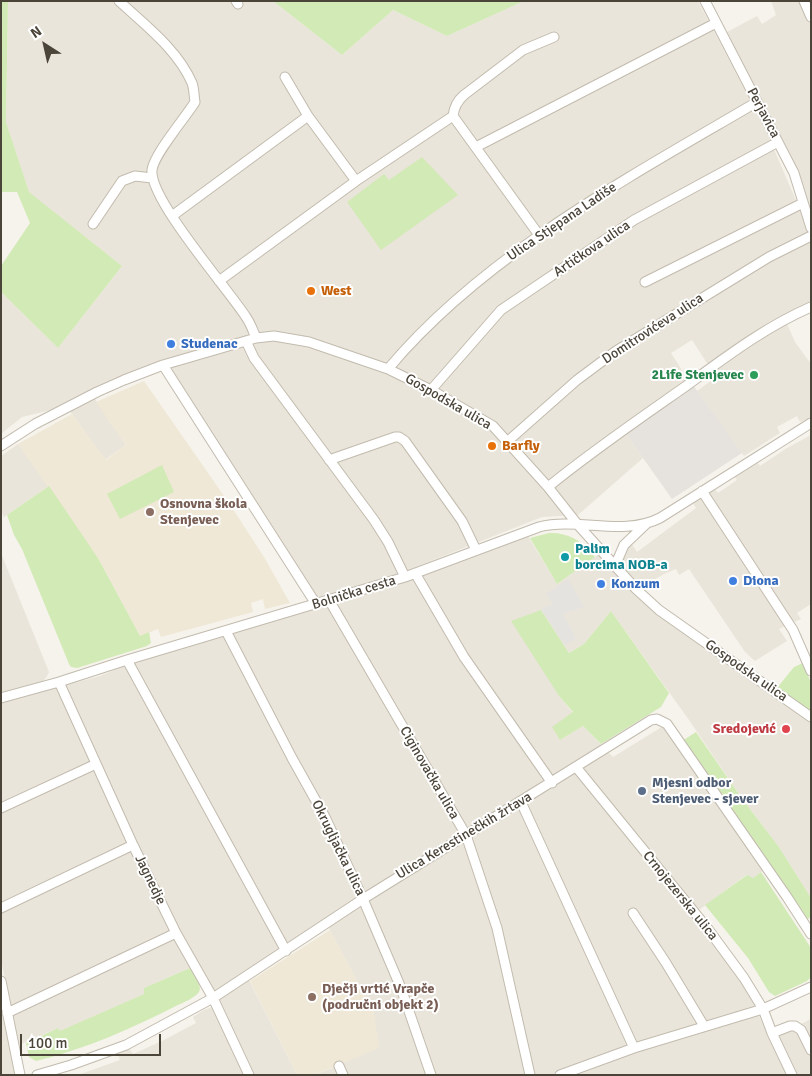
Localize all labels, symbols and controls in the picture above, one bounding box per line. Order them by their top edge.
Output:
north arrow [20,20,70,70]
text: N [27,23,45,42]
street label: Perjavica [743,85,783,141]
street label: Ulica Stjepana Ladiše [504,179,620,265]
street label: Artičkova ulica [550,217,634,281]
place label: West [321,283,352,299]
marker: West [305,285,317,297]
street label: Domitrovićeva ulica [599,290,707,368]
place label: Studenac [181,336,238,352]
marker: Studenac [165,338,177,350]
place label: 2Life Stenjevec [651,367,744,383]
marker: 2Life Stenjevec [748,369,760,381]
street label: Gospodska ulica [402,370,494,434]
place label: Barfly [502,438,540,454]
marker: Barfly [486,440,498,452]
place label: Osnovna škola Stenjevec [160,496,247,528]
marker: Osnovna škola Stenjevec [144,506,156,518]
place label: Palim borcima NOB-a [575,541,668,574]
marker: Palim borcima NOB-a [559,551,571,563]
street label: Bolnička cesta [310,572,398,614]
place label: Diona [743,573,779,589]
marker: Diona [727,575,739,587]
place label: Konzum [611,576,660,592]
marker: Konzum [595,578,607,590]
street label: Gospodska ulica [701,636,791,706]
place label: Sredojević [713,721,776,737]
marker: Sredojević [780,723,792,735]
street label: Ciginovačka ulica [396,724,462,822]
place label: Mjesni odbor Stenjevec - sjever [652,775,759,808]
marker: Mjesni odbor Stenjevec - sjever [636,785,648,797]
street label: Ulica Kerestinečkih žrtava [393,789,535,883]
street label: Okrugljačka ulica [308,797,368,899]
street label: Crnojezerska ulica [639,848,721,944]
street label: Jagnedje [131,852,169,908]
place label: Dječji vrtić Vrapče (područni objekt 2) [322,981,439,1014]
marker: Dječji vrtić Vrapče (područni objekt 2) [306,991,318,1003]
scale bar [22,1024,164,1056]
text: 100 m [28,1034,68,1052]

